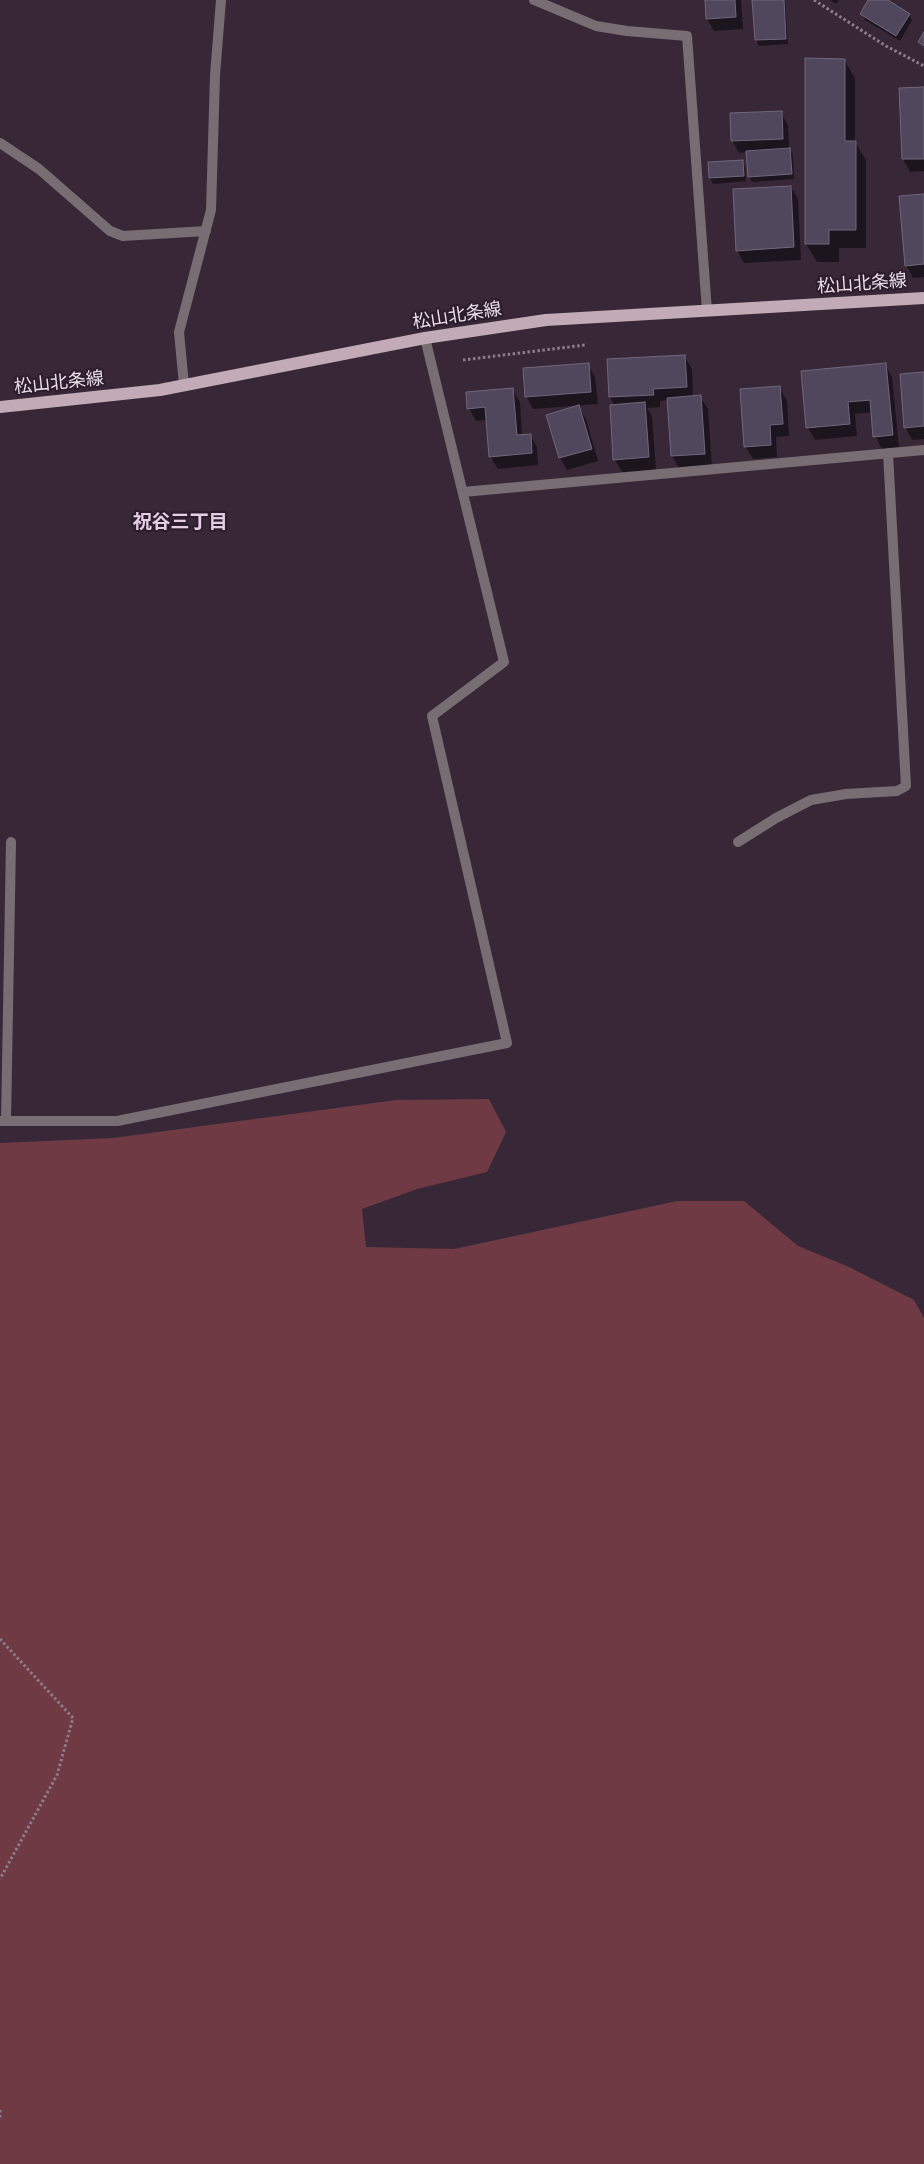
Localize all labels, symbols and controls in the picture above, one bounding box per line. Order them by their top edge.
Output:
street label: 松山北条線 [816,270,908,298]
street label: 松山北条線 [411,298,503,334]
street label: 松山北条線 [13,368,105,398]
district label: 祝谷三丁目 [133,511,227,533]

